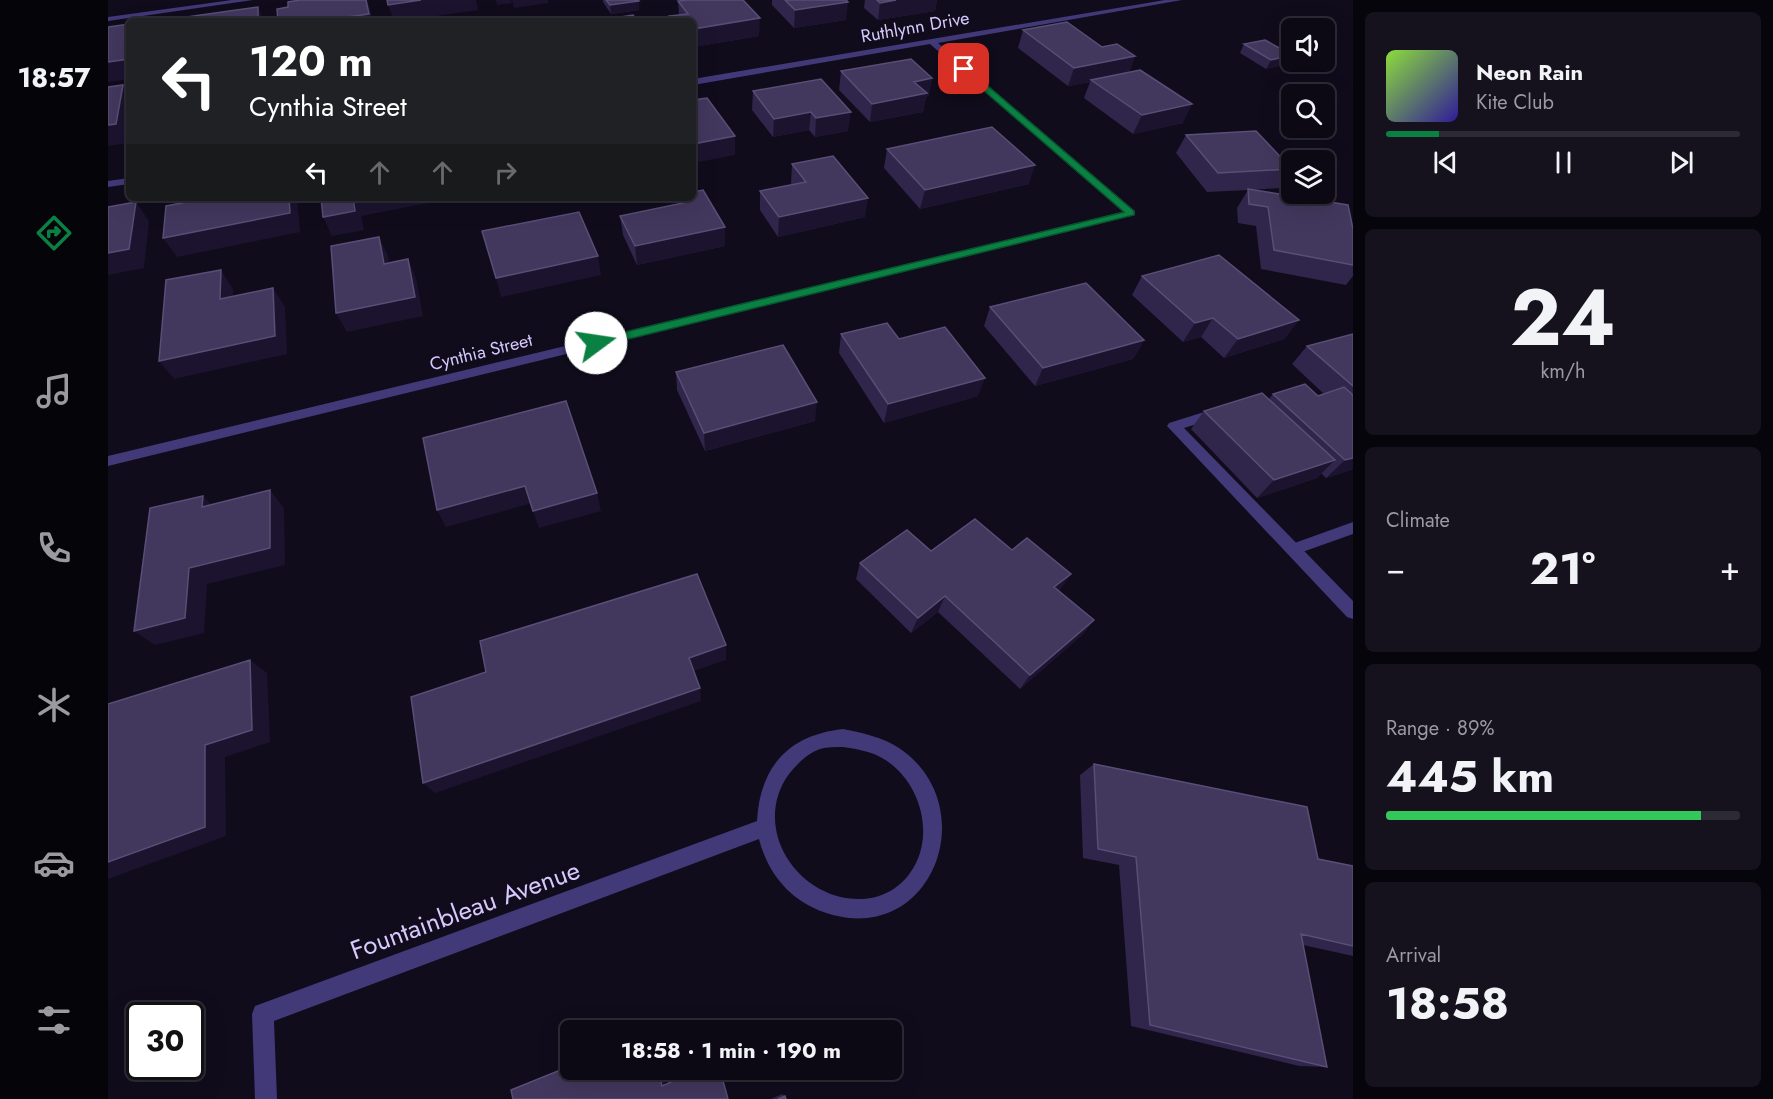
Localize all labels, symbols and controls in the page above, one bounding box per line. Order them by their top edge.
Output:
street label: Ruthlynn Drive [859,5,971,49]
map controls [1281,18,1335,204]
button: sound [1281,18,1335,72]
text: 120 m [249,31,373,92]
icon: left [150,42,228,120]
pin [938,43,989,94]
icon: arrive [947,52,980,85]
text: Neon Rain [1476,56,1583,88]
text: 18:57 [17,58,91,97]
button: search [1281,84,1335,138]
text: Cynthia Street [249,87,407,126]
text: Kite Club [1476,88,1554,117]
icon: previous [1429,146,1462,179]
icon: pause [1547,146,1580,179]
icon: next [1665,146,1698,179]
button: layers [1281,150,1335,204]
icon: left [300,156,333,189]
icon: ahead [363,156,396,189]
icon: ahead [426,156,459,189]
icon: right [489,156,522,189]
icon: directions [33,212,75,254]
text: 24 [1510,262,1616,374]
position arrow [564,311,628,375]
street label: Cynthia Street [427,327,536,377]
text: km/h [1540,357,1586,386]
icon: music [33,370,75,412]
text: Climate [1386,506,1450,535]
icon: phone [33,527,75,569]
text: 21° [1530,536,1595,601]
text: − [1386,545,1405,592]
text: + [1720,545,1740,592]
icon: climate [33,684,75,726]
text: Range · 89% [1386,714,1494,743]
text: 445 km [1386,744,1554,809]
icon: car [33,842,75,884]
street label: Fountainbleau Avenue [345,851,585,969]
text: Arrival [1386,941,1441,970]
text: 18:58 [1386,971,1509,1036]
icon: filters [33,999,75,1041]
speed limit sign: 30 [126,1002,204,1080]
text: 18:58 · 1 min · 190 m [621,1034,841,1066]

